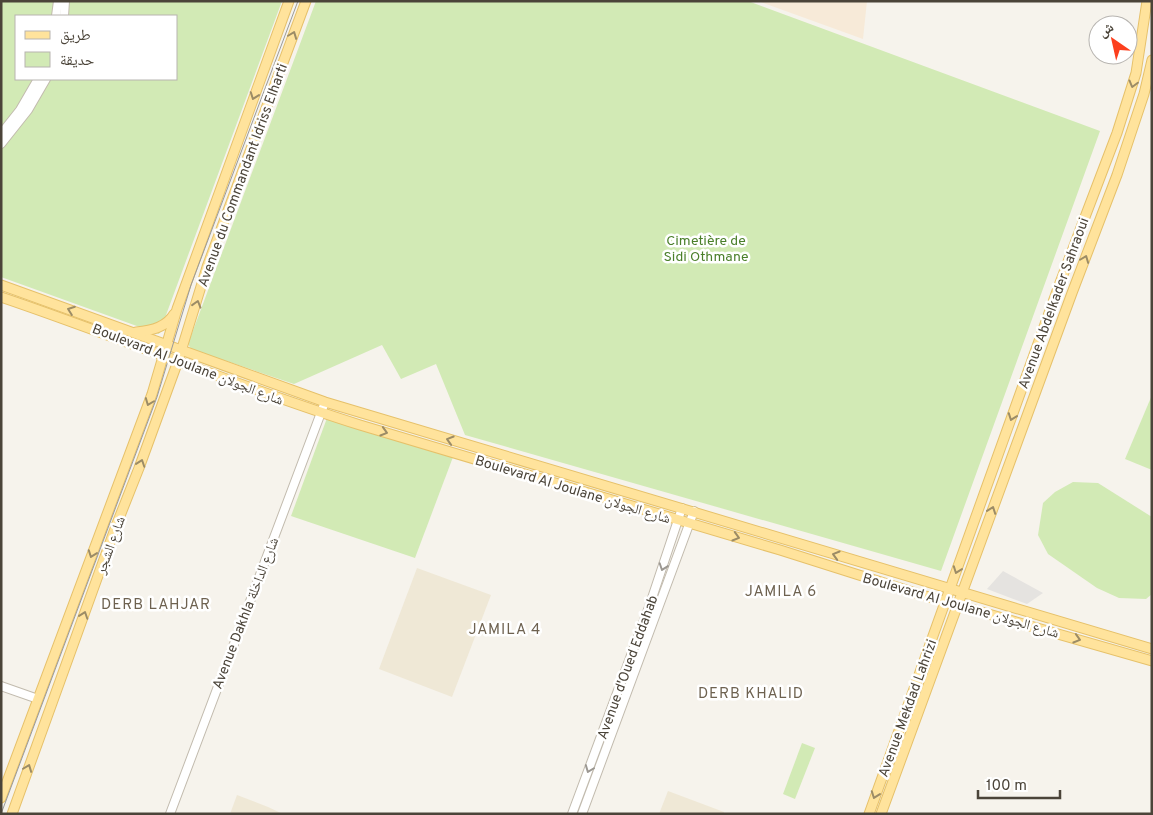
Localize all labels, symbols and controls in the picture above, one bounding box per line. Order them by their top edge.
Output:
legend [15,15,178,80]
north arrow [1088,15,1138,65]
text: ش [1096,19,1118,42]
text: طريق [60,27,91,46]
one-way arrow [287,32,297,40]
text: حديقة [60,52,95,71]
street label: Avenue du Commandant Idriss Elharti [195,62,292,289]
one-way arrow [1128,79,1139,88]
one-way arrow [250,92,260,100]
street label: Avenue Abdelkader Sahraoui [1015,216,1093,391]
park label: Cimetière de Sidi Othmane [663,233,749,266]
one-way arrow [1079,255,1089,264]
one-way arrow [191,300,201,308]
one-way arrow [67,306,75,316]
street label: Boulevard Al Joulane شارع الجولان [89,321,286,410]
one-way arrow [145,397,155,406]
one-way arrow [1007,412,1017,421]
one-way arrow [379,427,387,437]
one-way arrow [447,435,455,445]
street label: Boulevard Al Joulane شارع الجولان [473,453,672,528]
one-way arrow [135,459,145,468]
one-way arrow [986,506,996,515]
street label: شارع الشجر [93,514,130,578]
one-way arrow [732,532,740,542]
street label: Avenue Dakhla شارع الداخلة [210,535,283,692]
one-way arrow [88,549,98,558]
one-way arrow [833,550,841,560]
one-way arrow [659,562,669,570]
one-way arrow [953,565,963,574]
street label: Boulevard Al Joulane شارع الجولان [860,570,1061,643]
district label: JAMILA 6 [745,583,817,602]
street label: Avenue d'Oued Eddahab [594,593,662,742]
district label: DERB LAHJAR [101,596,211,615]
one-way arrow [79,612,89,620]
district label: JAMILA 4 [469,621,541,640]
one-way arrow [1072,633,1081,643]
street label: Avenue Mekdad Lahrizi [876,637,941,780]
district label: DERB KHALID [698,685,804,704]
one-way arrow [22,764,33,773]
one-way arrow [585,764,595,772]
scale bar [978,768,1060,800]
text: 100 m [986,777,1027,796]
one-way arrow [871,791,881,799]

